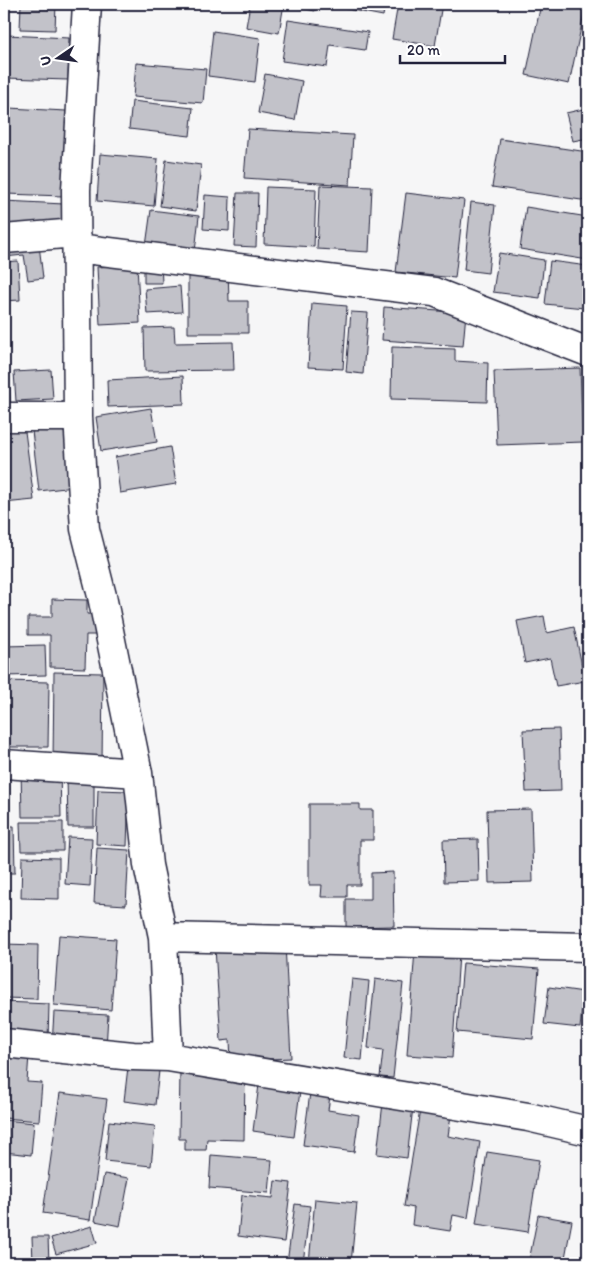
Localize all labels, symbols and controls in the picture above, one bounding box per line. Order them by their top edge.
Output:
north arrow [32,32,82,82]
scale bar [400,32,504,64]
text: 20 m [407,41,441,59]
text: U [36,54,55,67]

